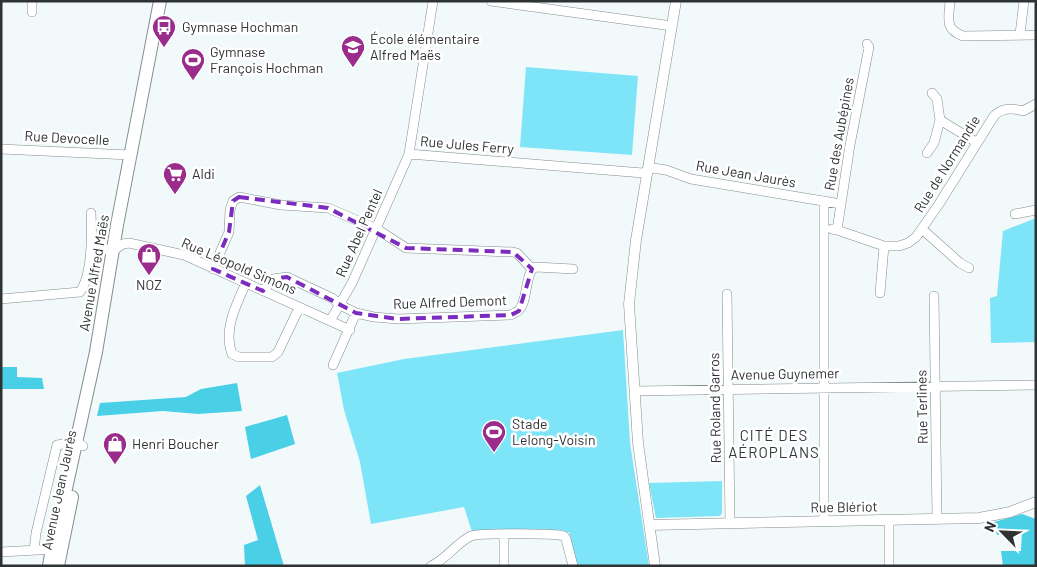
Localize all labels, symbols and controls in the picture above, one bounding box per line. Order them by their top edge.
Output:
bus stop icon: Gymnase Hochman [151,14,177,48]
place label: Gymnase Hochman [182,18,298,35]
place label: École élémentaire Alfred Maës [370,30,480,63]
school or university icon: École élémentaire Alfred Maës [340,34,366,68]
place label: Gymnase François Hochman [210,43,323,76]
sports icon: Gymnase François Hochman [180,47,206,81]
street label: Rue des Aubépines [820,76,857,192]
street label: Rue de Normandie [910,112,983,215]
street label: Rue Devocelle [24,127,110,148]
street label: Rue Jules Ferry [420,132,515,157]
street label: Rue Jean Jaurès [695,156,798,191]
supermarket icon: Aldi [162,161,188,195]
place label: Aldi [192,165,215,182]
street label: Rue Abel Pentel [332,186,386,279]
street label: Avenue Alfred Maës [75,213,112,333]
street label: Rue Léopold Simons [179,234,300,298]
shop icon: NOZ [136,242,162,276]
place label: NOZ [136,276,162,293]
street label: Rue Alfred Demont [393,291,507,312]
street label: Rue Roland Garros [705,352,724,464]
street label: Avenue Guynemer [730,364,840,383]
street label: Rue Terlines [912,370,931,444]
place label: Stade Lelong-Voisin [512,415,595,448]
sports icon: Stade Lelong-Voisin [481,419,507,453]
district label: CITÉ DES AÉROPLANS [728,426,820,461]
street label: Avenue Jean Jaurès [38,428,80,551]
shop icon: Henri Boucher [102,431,128,465]
place label: Henri Boucher [132,435,219,452]
street label: Rue Blériot [810,497,878,516]
north arrow [977,507,1027,557]
text: N [980,519,999,534]

